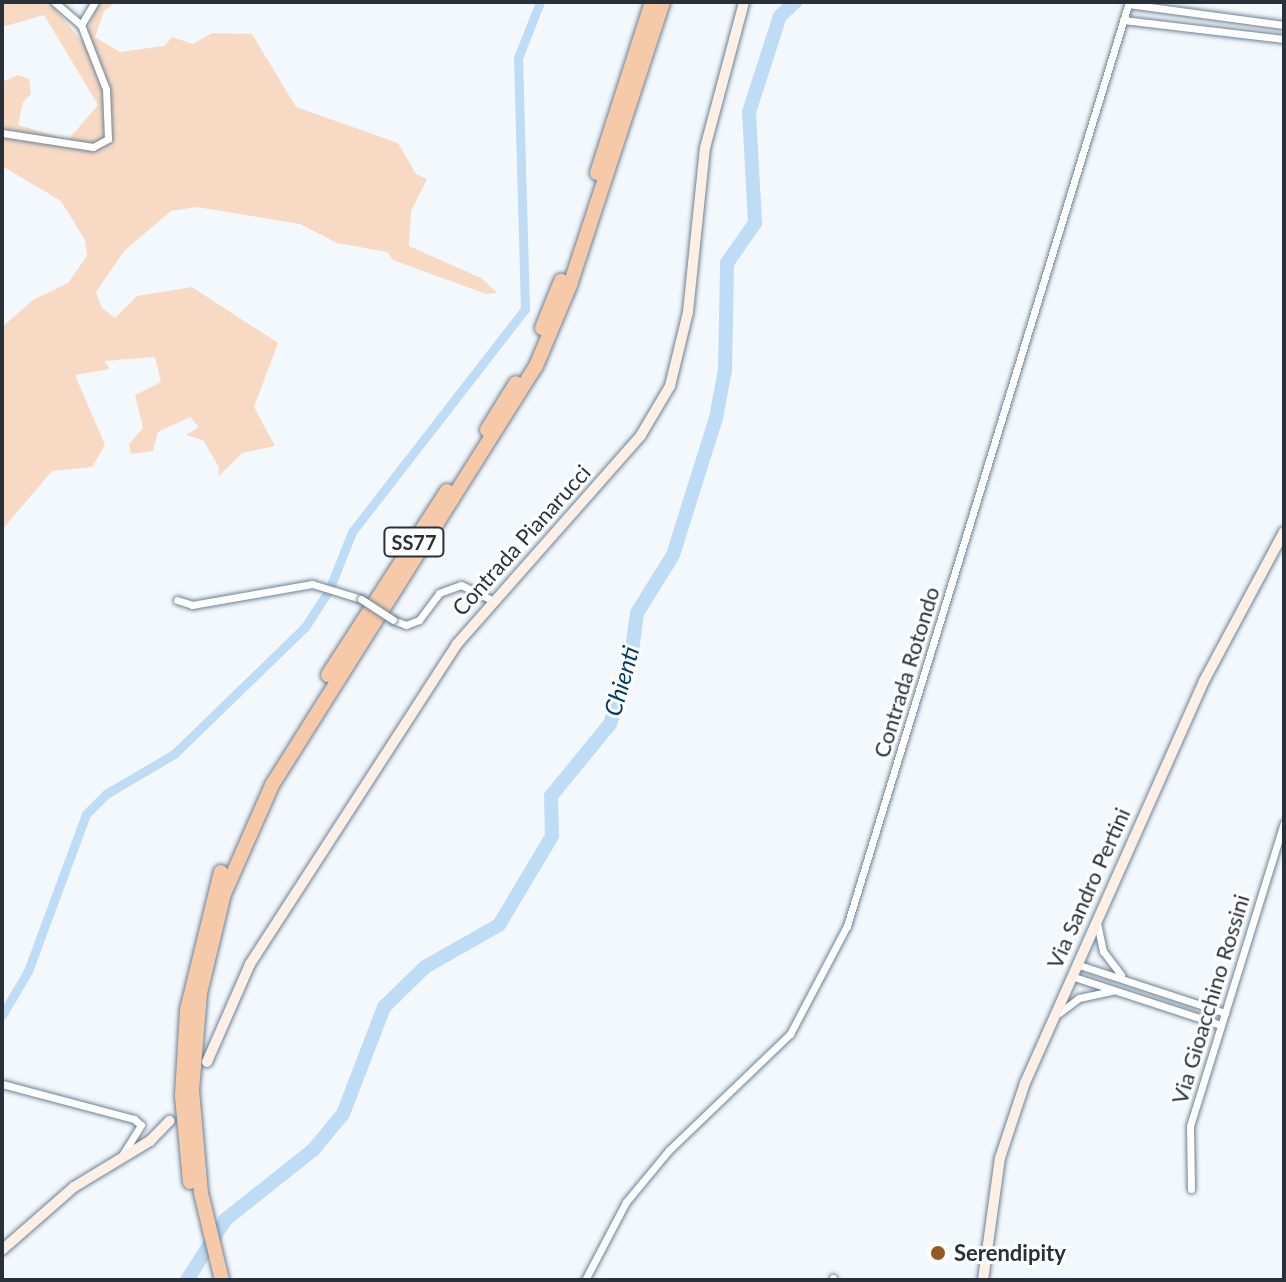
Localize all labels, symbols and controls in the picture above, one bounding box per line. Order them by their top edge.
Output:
street label: Contrada Pianarucci [446,459,596,621]
road number: SS77 [382,526,446,558]
street label: Contrada Rotondo [867,583,945,761]
water label: Chienti [597,643,645,719]
street label: Via Sandro Pertini [1041,804,1135,972]
street label: Via Gioacchino Rossini [1166,891,1254,1107]
place label: Serendipity [954,1240,1066,1266]
marker: Serendipity [929,1244,947,1262]

